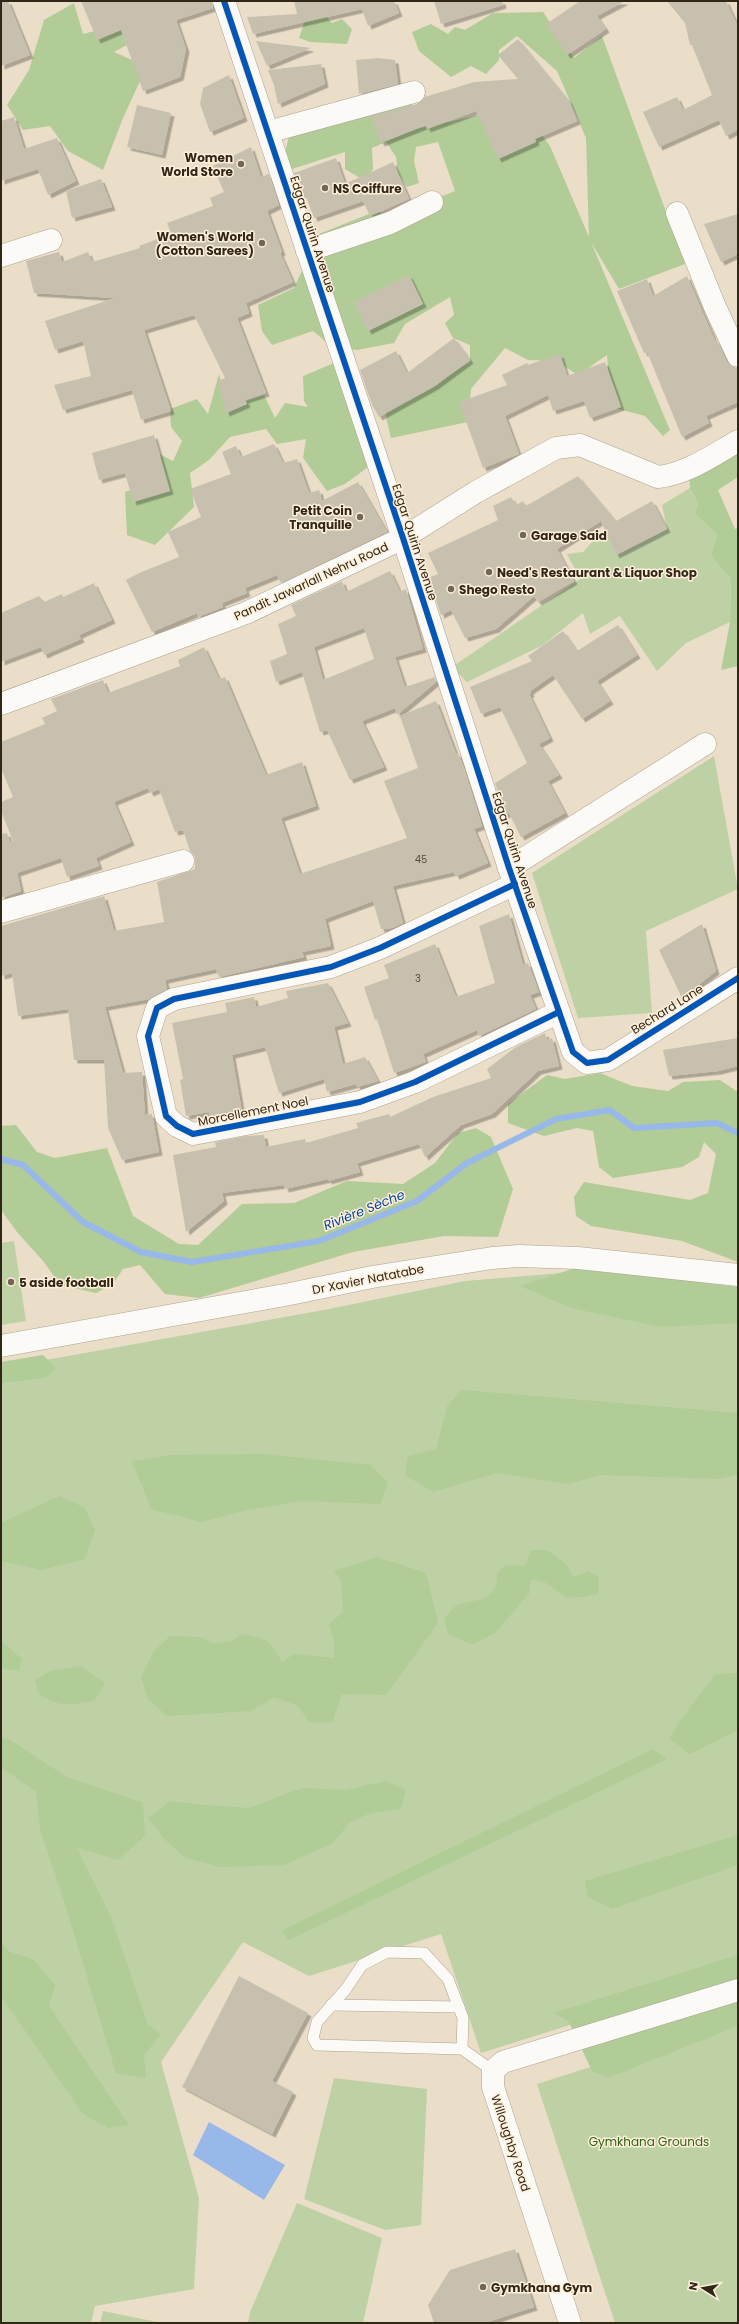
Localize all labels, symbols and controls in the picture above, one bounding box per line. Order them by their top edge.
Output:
place label: Women World Store [161,149,234,180]
marker: Women World Store [236,159,246,169]
street label: Edgar Quirin Avenue [286,174,340,294]
place label: NS Coiffure [333,180,402,197]
marker: NS Coiffure [320,183,330,193]
place label: Women's World (Cotton Sarees) [156,228,254,259]
marker: Women's World (Cotton Sarees) [257,238,267,248]
street label: Edgar Quirin Avenue [388,482,442,602]
place label: Petit Coin Tranquille [289,502,353,533]
marker: Petit Coin Tranquille [355,512,365,522]
place label: Garage Said [531,527,607,544]
marker: Garage Said [518,530,528,540]
street label: Pandit Jawarlall Nehru Road [231,538,391,624]
place label: Need's Restaurant & Liquor Shop [497,564,697,581]
marker: Need's Restaurant & Liquor Shop [484,567,494,577]
place label: Shego Resto [459,581,535,598]
marker: Shego Resto [446,584,456,594]
street label: Edgar Quirin Avenue [488,790,542,910]
house number: 45 [415,852,427,867]
house number: 3 [415,971,421,986]
street label: Bechard Lane [628,980,706,1038]
street label: Morcellement Noel [196,1092,310,1130]
water label: Rivière Sèche [320,1185,408,1235]
street label: Dr Xavier Natatabe [311,1260,425,1298]
place label: 5 aside football [19,1274,114,1291]
marker: 5 aside football [6,1277,16,1287]
street label: Willoughby Road [487,2092,535,2194]
park label: Gymkhana Grounds [589,2133,709,2150]
north arrow [683,2268,723,2308]
place label: Gymkhana Gym [491,2279,593,2296]
text: N [685,2281,702,2292]
marker: Gymkhana Gym [478,2282,488,2292]

